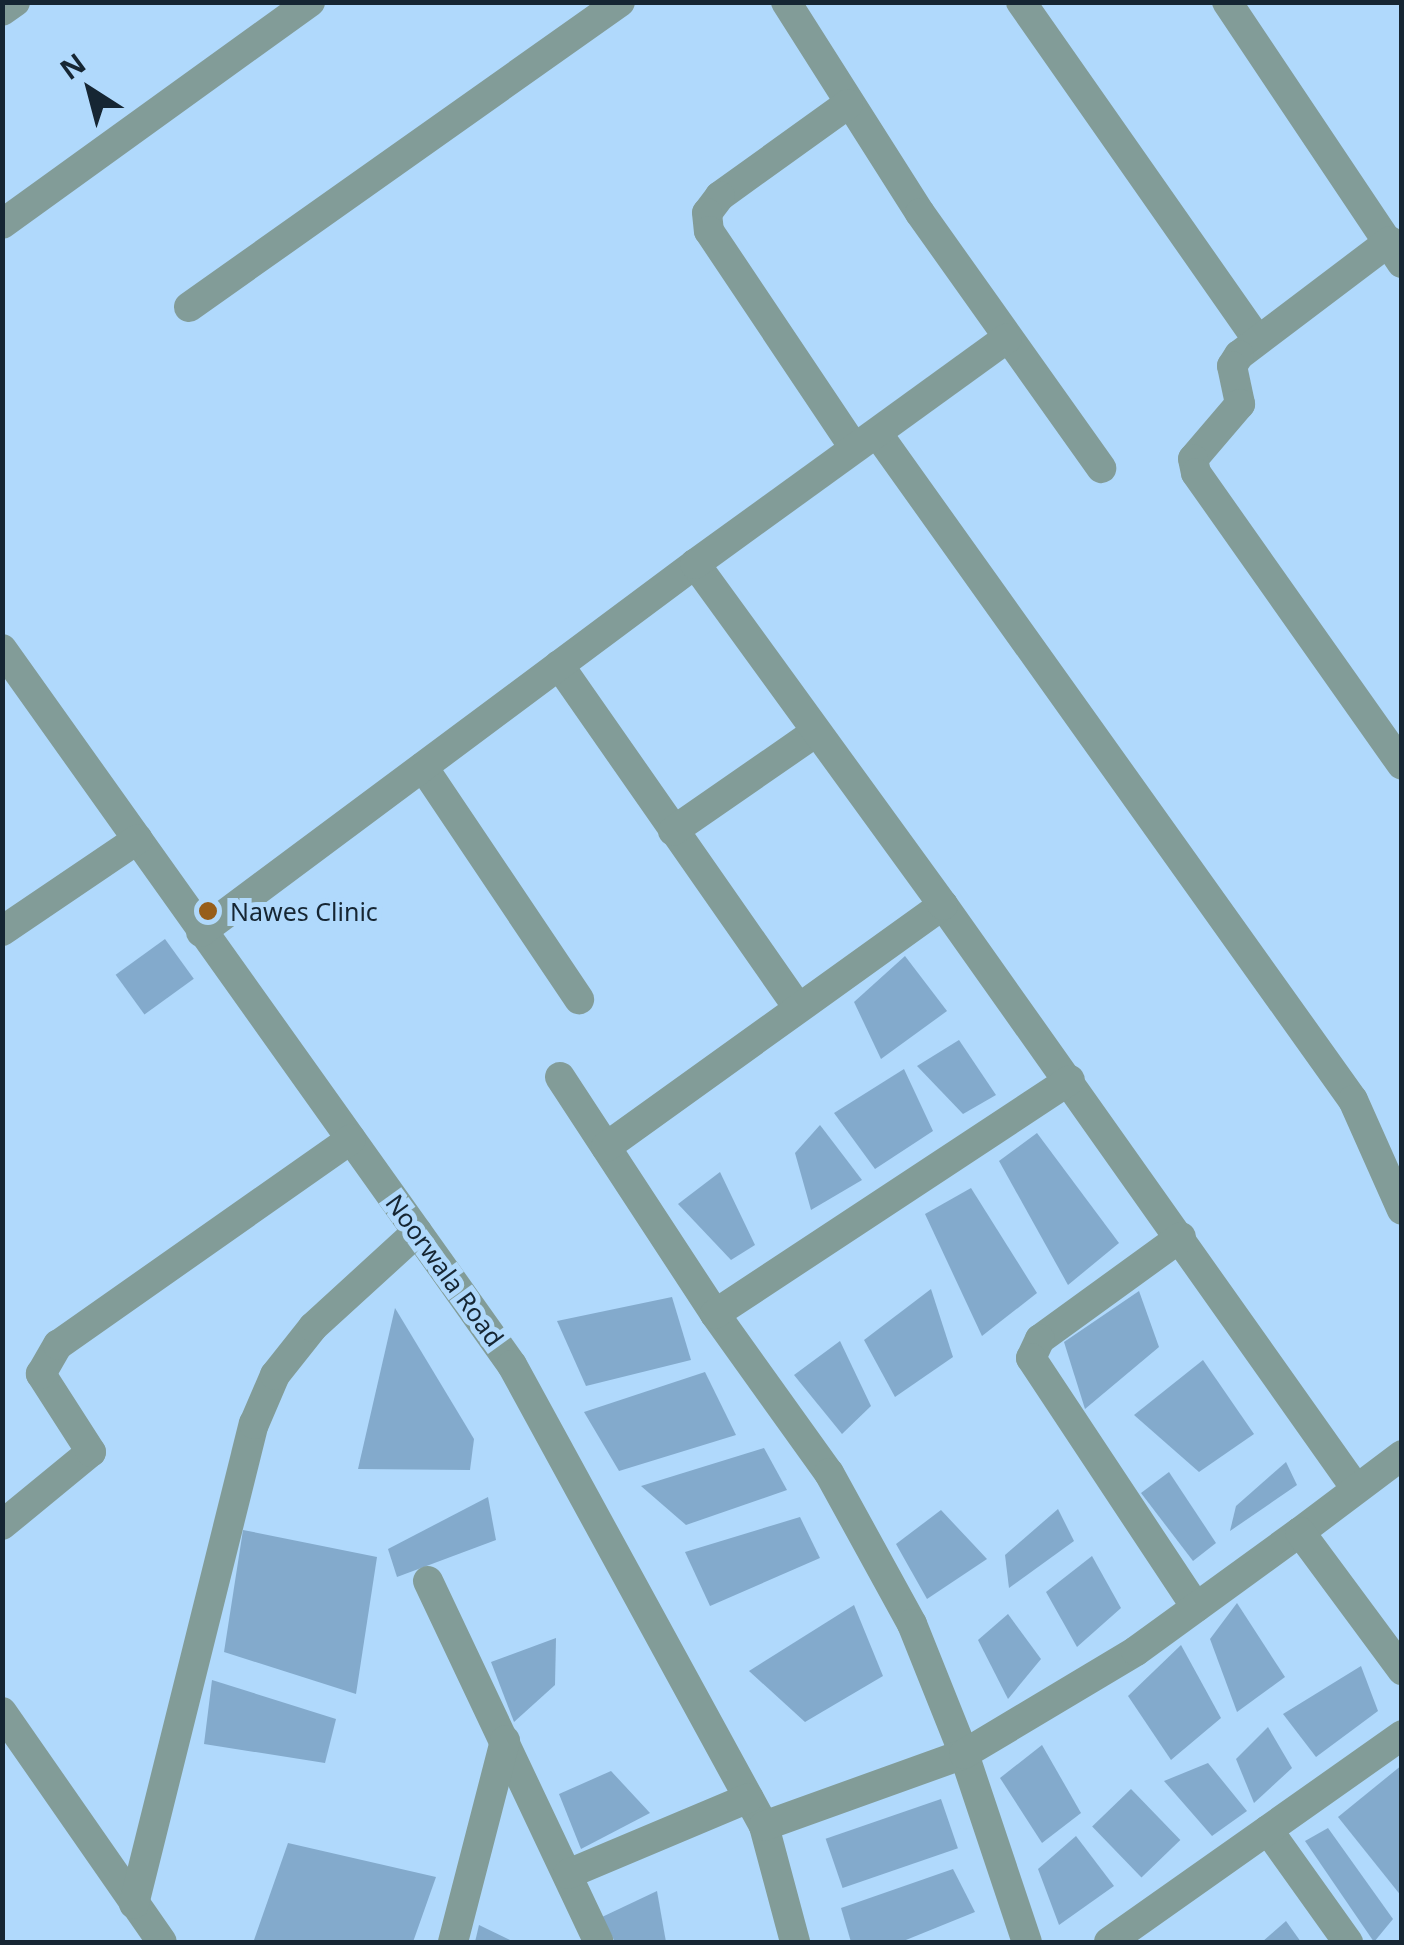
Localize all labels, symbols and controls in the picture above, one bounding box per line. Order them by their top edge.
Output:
north arrow [40,40,140,140]
text: N [52,44,93,88]
place label: Nawes Clinic [230,896,378,926]
marker: Nawes Clinic [195,898,221,924]
street label: Noorwala Road [380,1188,510,1352]

